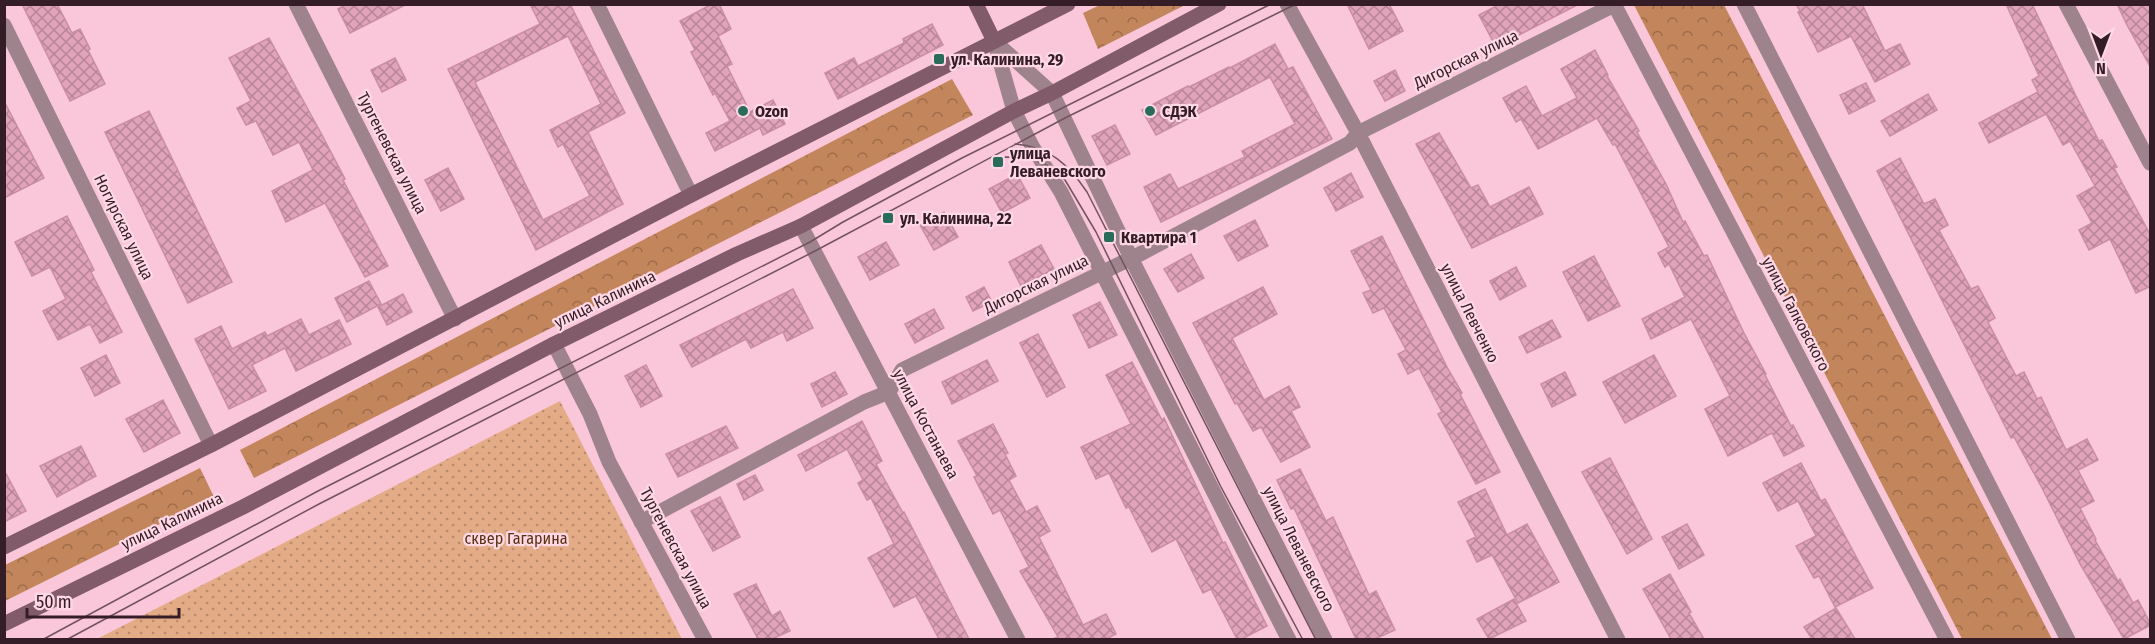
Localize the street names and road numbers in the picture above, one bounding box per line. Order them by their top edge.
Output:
street label: Дигорская улица [1410,25,1522,93]
street label: Тургеневская улица [353,89,431,217]
street label: Ногирская улица [90,171,158,283]
street label: Дигорская улица [980,250,1092,318]
street label: улица Галковского [1758,254,1834,374]
street label: улица Левченко [1437,260,1503,366]
street label: улица Калинина [551,266,659,332]
street label: улица Костанаева [889,366,963,482]
street label: улица Леваневского [1259,483,1339,615]
street label: Тургеневская улица [636,484,716,612]
street label: улица Калинина [118,488,226,554]

